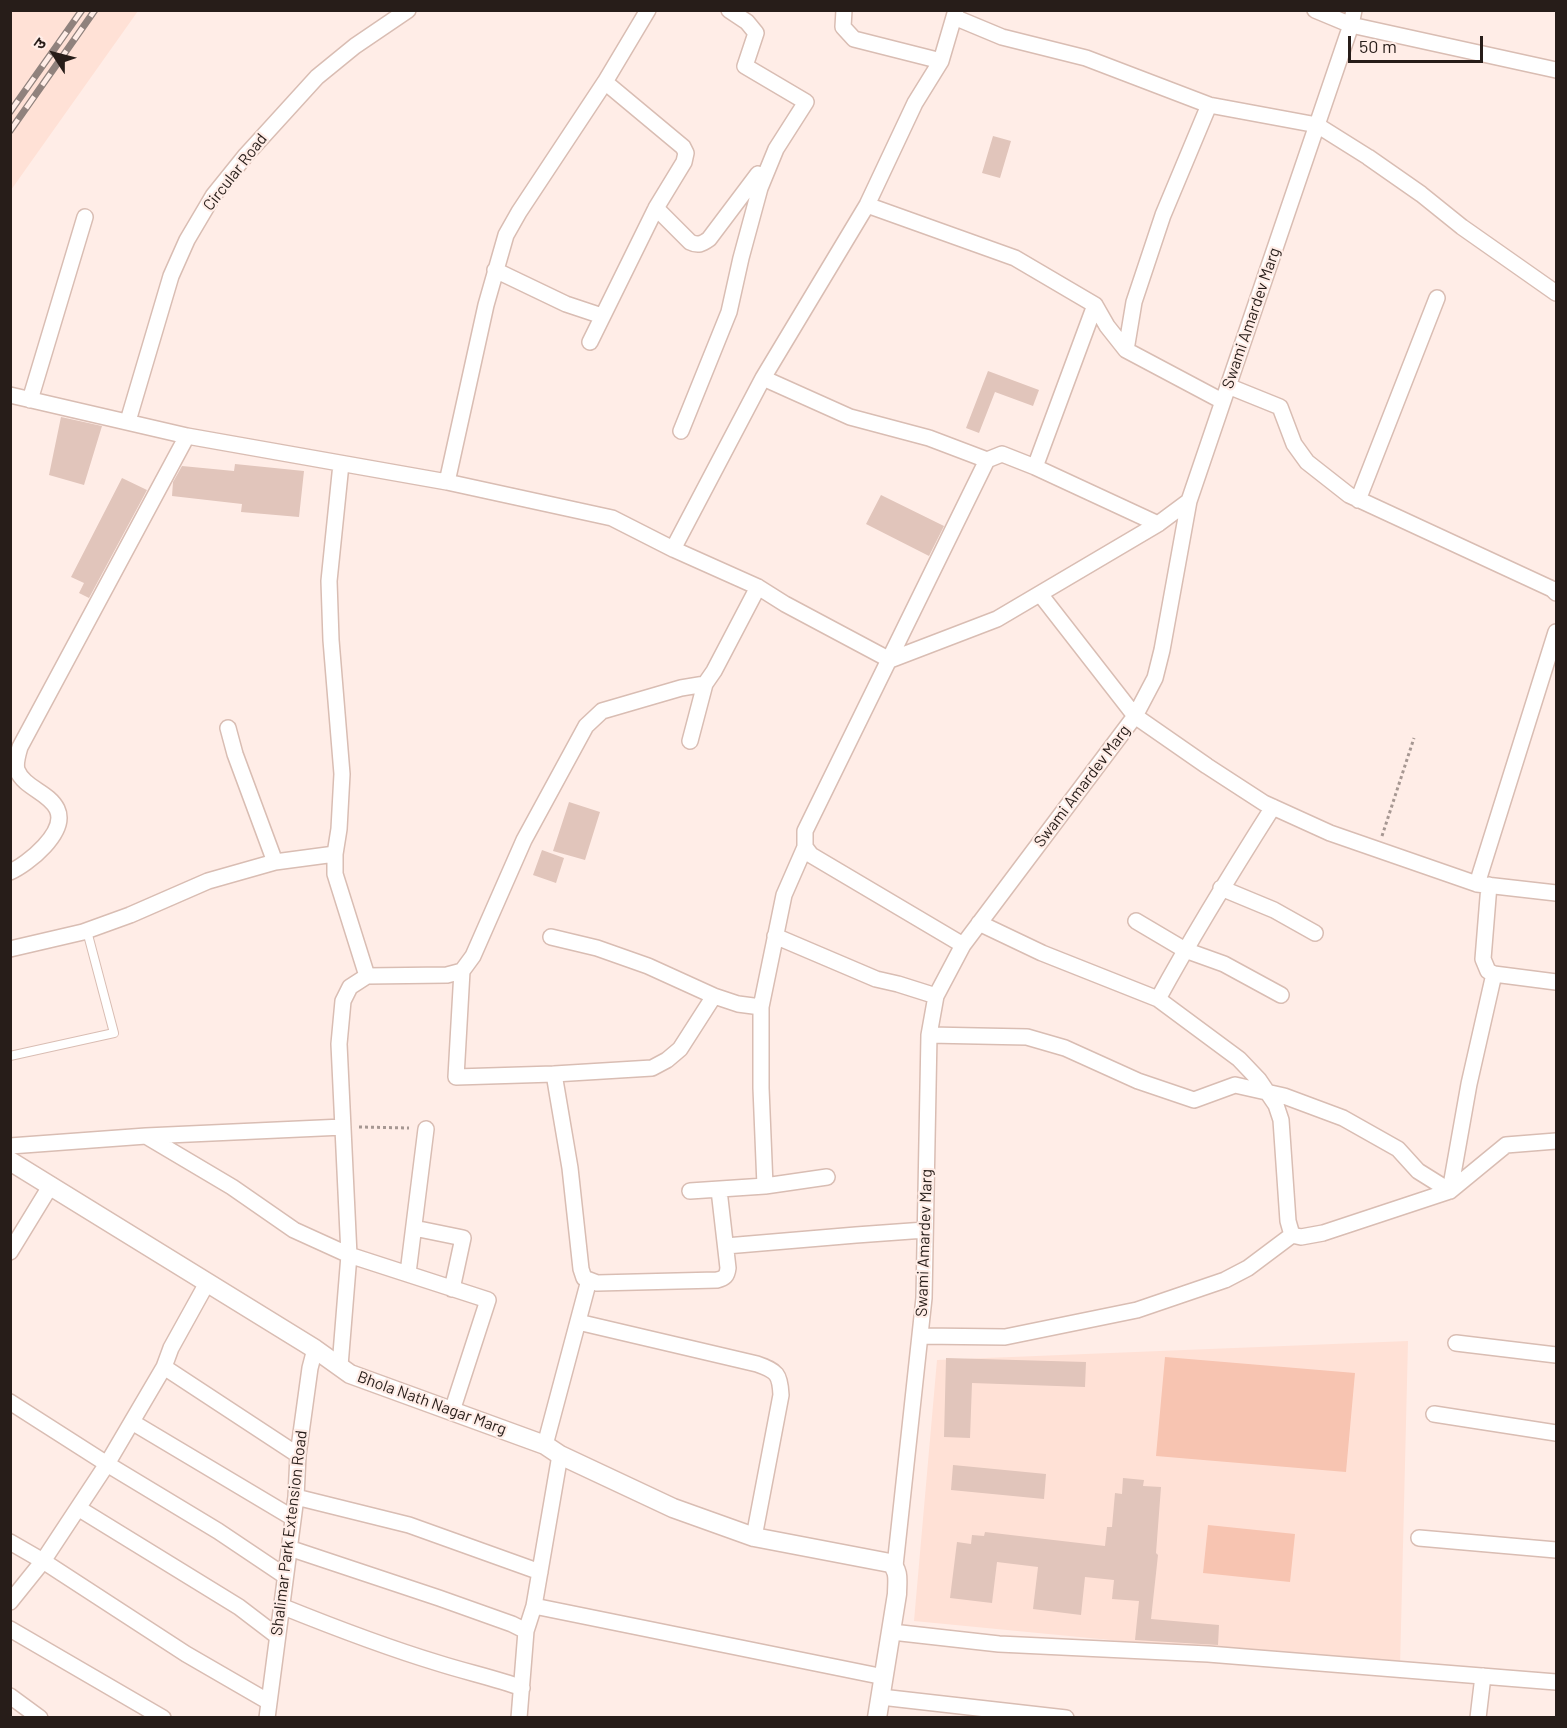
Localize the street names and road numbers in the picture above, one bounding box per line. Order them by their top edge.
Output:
street label: Circular Road [199,130,271,214]
street label: Swami Amardev Marg [1218,245,1284,391]
street label: Swami Amardev Marg [1030,721,1134,851]
street label: Swami Amardev Marg [912,1169,936,1317]
street label: Bhola Nath Nagar Marg [355,1367,509,1439]
street label: Shalimar Park Extension Road [267,1429,311,1637]

